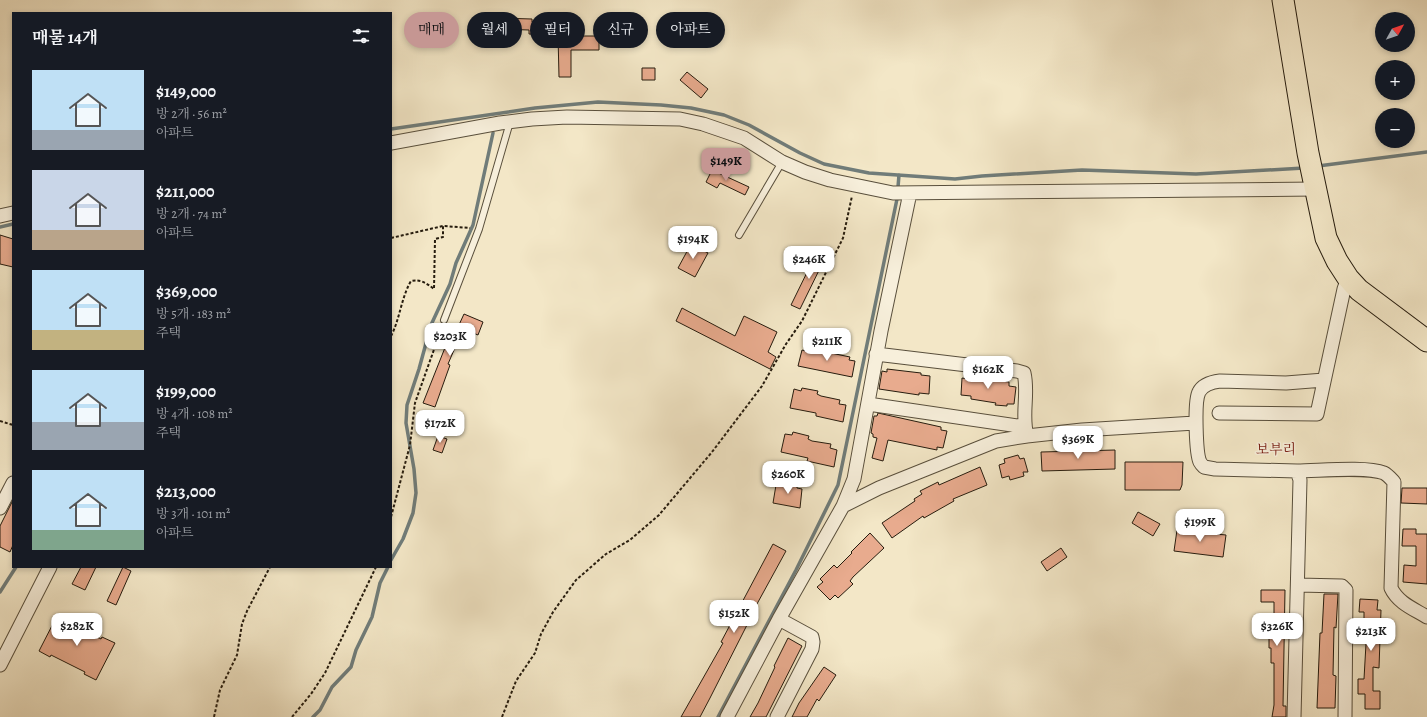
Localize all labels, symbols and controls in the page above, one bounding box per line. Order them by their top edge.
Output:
chip: 매매 [404,12,459,48]
chip: 월세 [467,12,522,48]
chip: 필터 [530,12,585,48]
chip: 신규 [593,12,648,48]
chip: 아파트 [656,12,725,48]
north arrow [1375,12,1415,52]
map controls [1375,12,1415,148]
icon: filters [350,25,372,47]
text: 매물 14개 [32,26,98,49]
button: + [1375,60,1415,100]
text: $149,000 [156,80,216,103]
icon: home [64,86,112,134]
text: 방 2개 · 56 m² [156,105,227,122]
button: − [1375,108,1415,148]
text: 아파트 [156,124,194,141]
pin: $149K [698,148,754,182]
text: $149K [710,152,742,169]
text: $211,000 [156,180,215,203]
icon: home [64,186,112,234]
text: 방 2개 · 74 m² [156,205,227,222]
text: 아파트 [156,224,194,241]
pin: $194K [665,226,721,260]
text: $194K [677,230,709,247]
pin: $246K [781,246,837,280]
text: $246K [792,250,826,267]
text: $369,000 [156,280,217,303]
icon: home [64,286,112,334]
text: 방 5개 · 183 m² [156,305,231,322]
pin: $203K [422,323,478,357]
text: 주택 [156,324,181,341]
text: $203K [433,327,467,344]
pin: $211K [799,328,855,362]
text: $211K [812,332,842,349]
pin: $162K [960,356,1016,390]
text: $162K [972,360,1004,377]
text: $199,000 [156,380,216,403]
icon: home [64,386,112,434]
text: 방 4개 · 108 m² [156,405,233,422]
pin: $172K [412,410,468,444]
text: $172K [424,414,456,431]
text: 주택 [156,424,181,441]
pin: $369K [1050,426,1106,460]
text: $369K [1062,430,1094,447]
district label: 보부리 [1256,440,1296,459]
pin: $260K [760,461,816,495]
text: $260K [771,465,805,482]
text: $213,000 [156,480,216,503]
icon: home [64,486,112,534]
text: 방 3개 · 101 m² [156,505,230,522]
pin: $199K [1172,509,1228,543]
text: $199K [1184,513,1216,530]
text: 아파트 [156,524,194,541]
pin: $152K [706,600,762,634]
text: $152K [718,604,750,621]
pin: $282K [49,613,105,647]
pin: $326K [1249,613,1305,647]
text: $282K [60,617,94,634]
text: $326K [1261,617,1293,634]
pin: $213K [1343,618,1399,652]
text: $213K [1355,622,1387,639]

